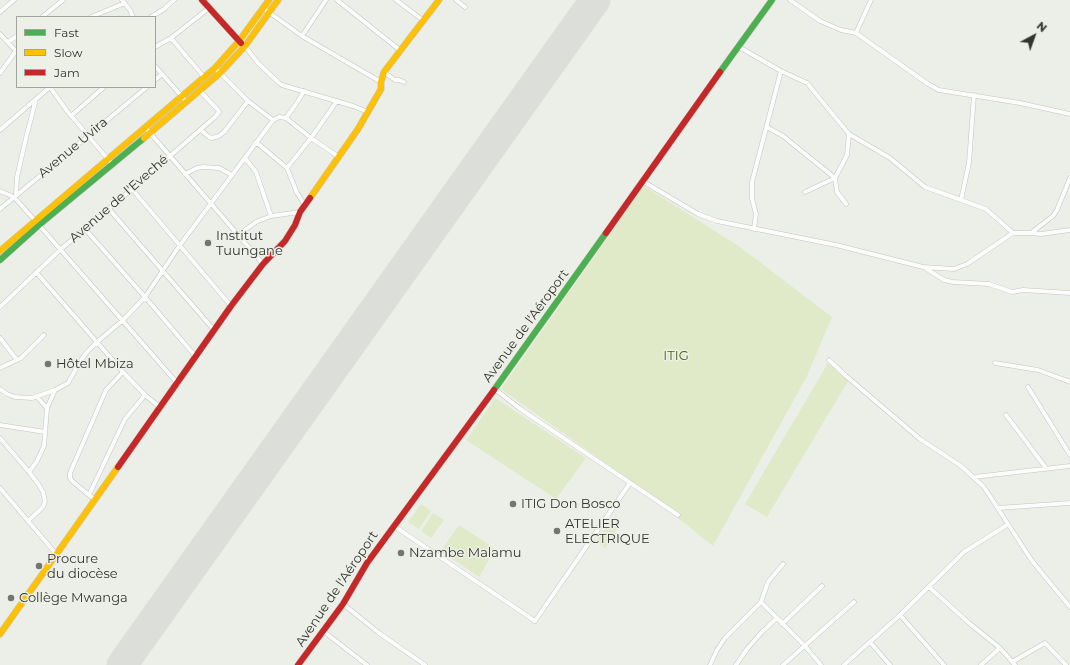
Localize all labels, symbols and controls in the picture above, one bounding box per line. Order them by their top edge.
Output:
legend [16,16,156,88]
north arrow [1014,16,1054,56]
text: N [1034,19,1050,35]
text: Fast [54,25,79,40]
text: Slow [54,45,83,60]
text: Jam [54,65,80,80]
street label: Avenue Uvira [35,114,111,182]
street label: Avenue de l'Eveché [66,152,172,246]
place label: Institut Tuungane [216,228,283,259]
marker: Institut Tuungane [203,238,213,248]
street label: Avenue de l'Aéroport [480,266,572,386]
park label: ITIG [663,348,689,364]
place label: Hôtel Mbiza [56,356,134,372]
marker: Hôtel Mbiza [43,359,53,369]
place label: ITIG Don Bosco [521,496,621,512]
marker: ITIG Don Bosco [508,499,518,509]
place label: ATELIER ELECTRIQUE [565,516,650,547]
marker: ATELIER ELECTRIQUE [552,526,562,536]
street label: Avenue de l'Aéroport [292,528,382,650]
place label: Nzambe Malamu [409,545,522,561]
marker: Nzambe Malamu [396,548,406,558]
place label: Procure du diocèse [47,551,118,582]
marker: Procure du diocèse [34,561,44,571]
place label: Collège Mwanga [19,590,128,606]
marker: Collège Mwanga [6,593,16,603]

